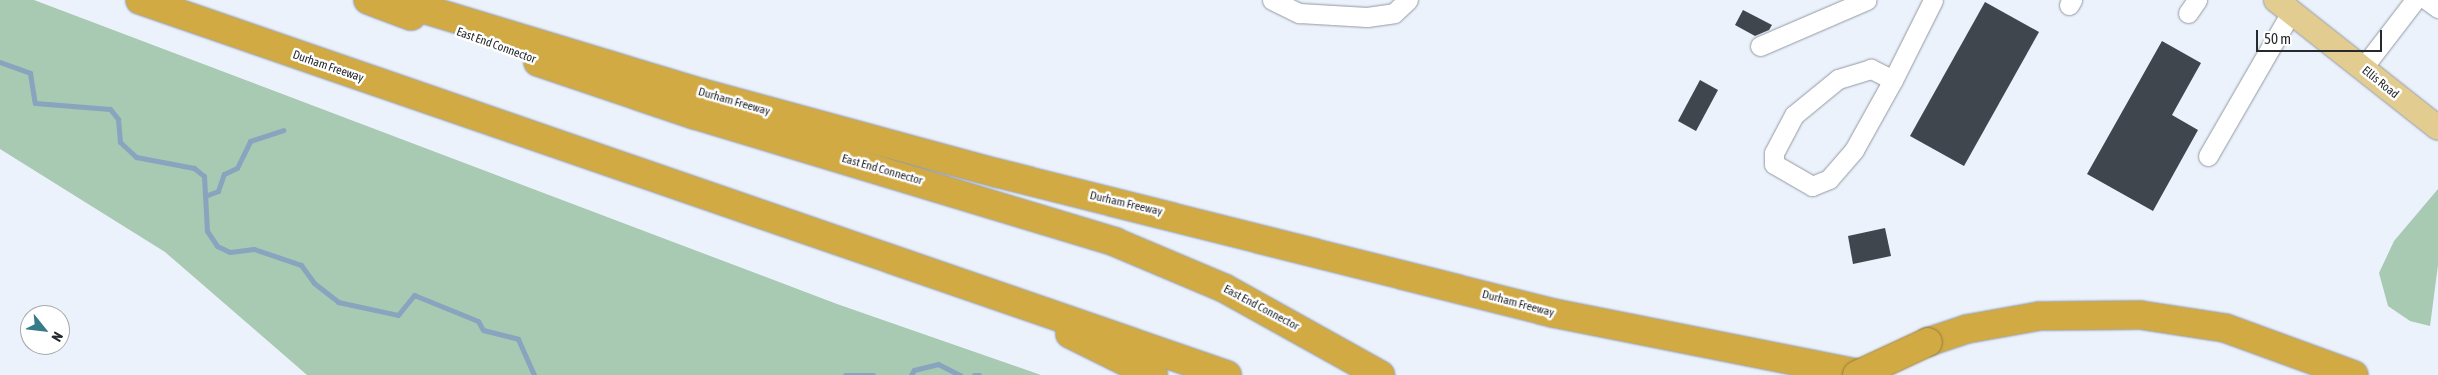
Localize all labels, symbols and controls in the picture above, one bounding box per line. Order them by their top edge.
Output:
scale bar [2258,20,2384,52]
street label: East End Connector [454,25,538,67]
text: 50 m [2264,30,2291,47]
street label: Durham Freeway [291,48,365,86]
street label: Ellis Road [2359,64,2401,102]
street label: Durham Freeway [696,85,772,119]
street label: East End Connector [840,152,924,188]
street label: Durham Freeway [1088,189,1164,219]
street label: East End Connector [1221,282,1301,334]
street label: Durham Freeway [1480,287,1556,321]
north arrow [20,305,70,355]
text: N [48,329,66,344]

